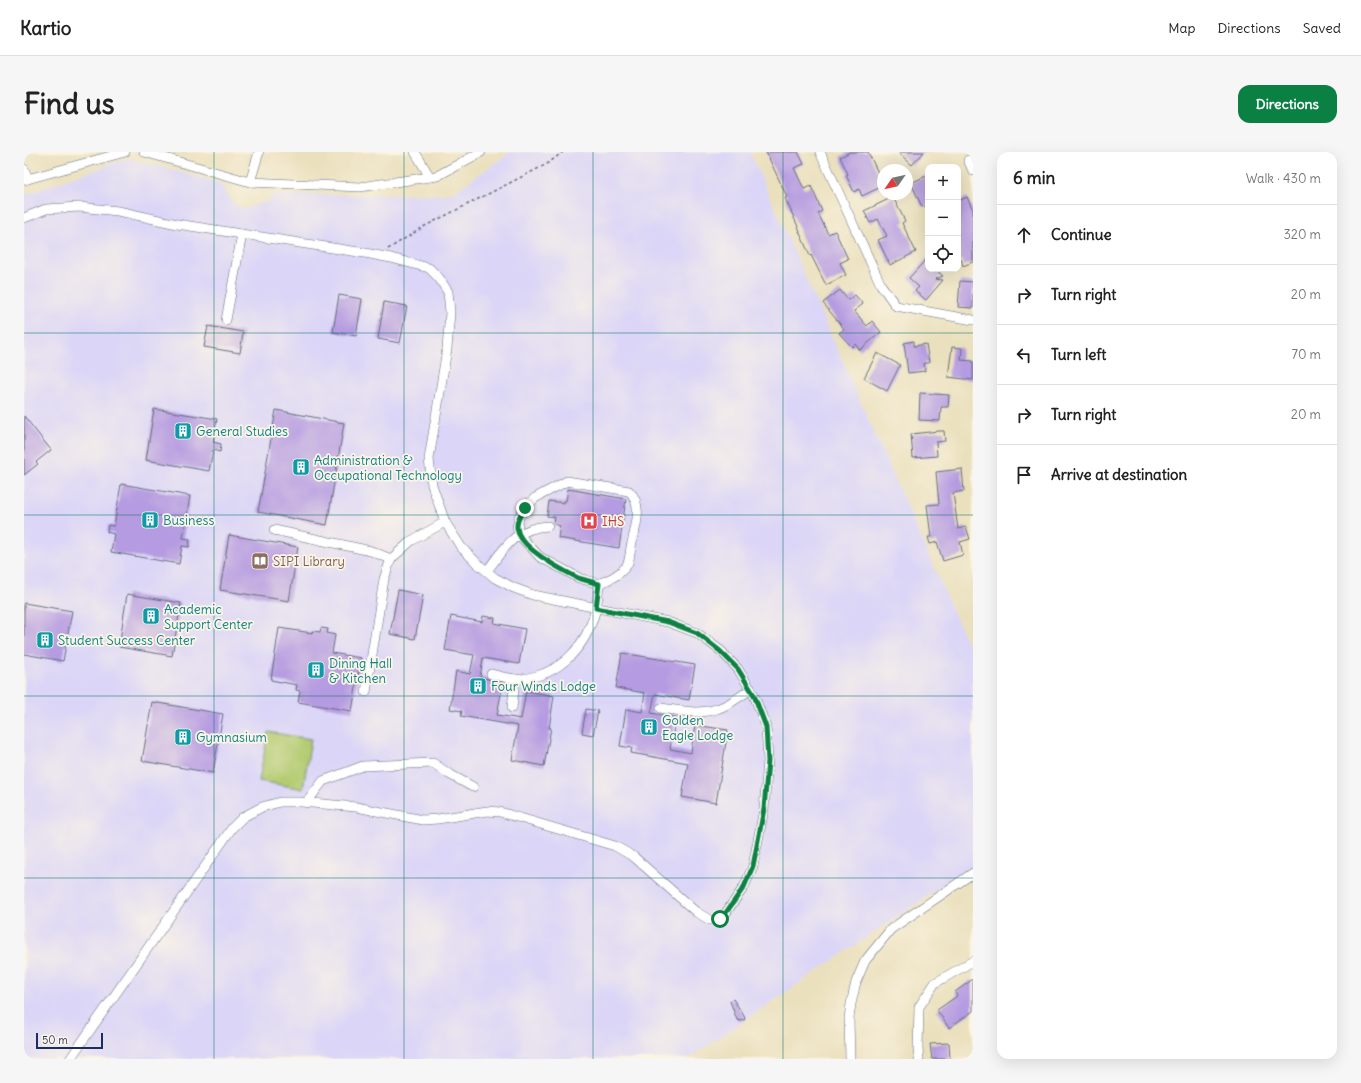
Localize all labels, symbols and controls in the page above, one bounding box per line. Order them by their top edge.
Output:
text: Kartio [20,16,72,40]
text: Map [1168,19,1195,37]
text: Directions [1217,19,1281,37]
text: Saved [1303,19,1341,37]
button: Directions [1238,85,1337,123]
text: Find us [24,86,115,122]
north arrow [877,164,913,200]
map controls [925,164,961,272]
button: + [925,164,961,200]
text: 6 min [1013,167,1055,189]
text: Walk · 430 m [1246,170,1321,187]
button: − [925,200,961,236]
icon: ahead [1013,224,1035,246]
text: Continue [1051,225,1112,244]
text: 320 m [1283,226,1321,243]
button: locate [925,236,961,272]
icon: right [1013,284,1035,306]
text: Turn right [1051,285,1116,304]
text: 20 m [1291,286,1321,303]
icon: left [1013,344,1035,366]
text: Turn left [1051,345,1106,364]
text: 70 m [1292,346,1321,363]
icon: right [1013,404,1035,426]
text: Turn right [1051,405,1116,424]
text: 20 m [1291,406,1321,423]
building icon: General Studies [173,421,193,441]
place label: General Studies [196,423,288,440]
place label: Administration & Occupational Technology [314,452,462,484]
building icon: Administration & Occupational Technology [291,457,311,477]
icon: arrive [1013,464,1035,486]
text: Arrive at destination [1051,465,1187,484]
route end [516,499,534,517]
building icon: Business [140,510,160,530]
hospital icon: IHS [579,511,599,531]
place label: Business [163,512,214,529]
place label: IHS [602,513,624,530]
library icon: SIPI Library [250,551,270,571]
place label: SIPI Library [273,553,345,570]
place label: Academic Support Center [164,601,254,633]
building icon: Academic Support Center [141,606,161,626]
building icon: Student Success Center [35,630,55,650]
place label: Student Success Center [58,632,196,649]
place label: Dining Hall & Kitchen [329,655,392,687]
building icon: Dining Hall & Kitchen [306,660,326,680]
building icon: Four Winds Lodge [468,676,488,696]
place label: Four Winds Lodge [491,678,596,695]
place label: Golden Eagle Lodge [662,712,733,744]
building icon: Golden Eagle Lodge [639,717,659,737]
building icon: Gymnasium [173,727,193,747]
place label: Gymnasium [196,729,267,746]
route start [711,910,729,928]
scale bar [36,1031,103,1050]
text: 50 m [42,1033,68,1047]

